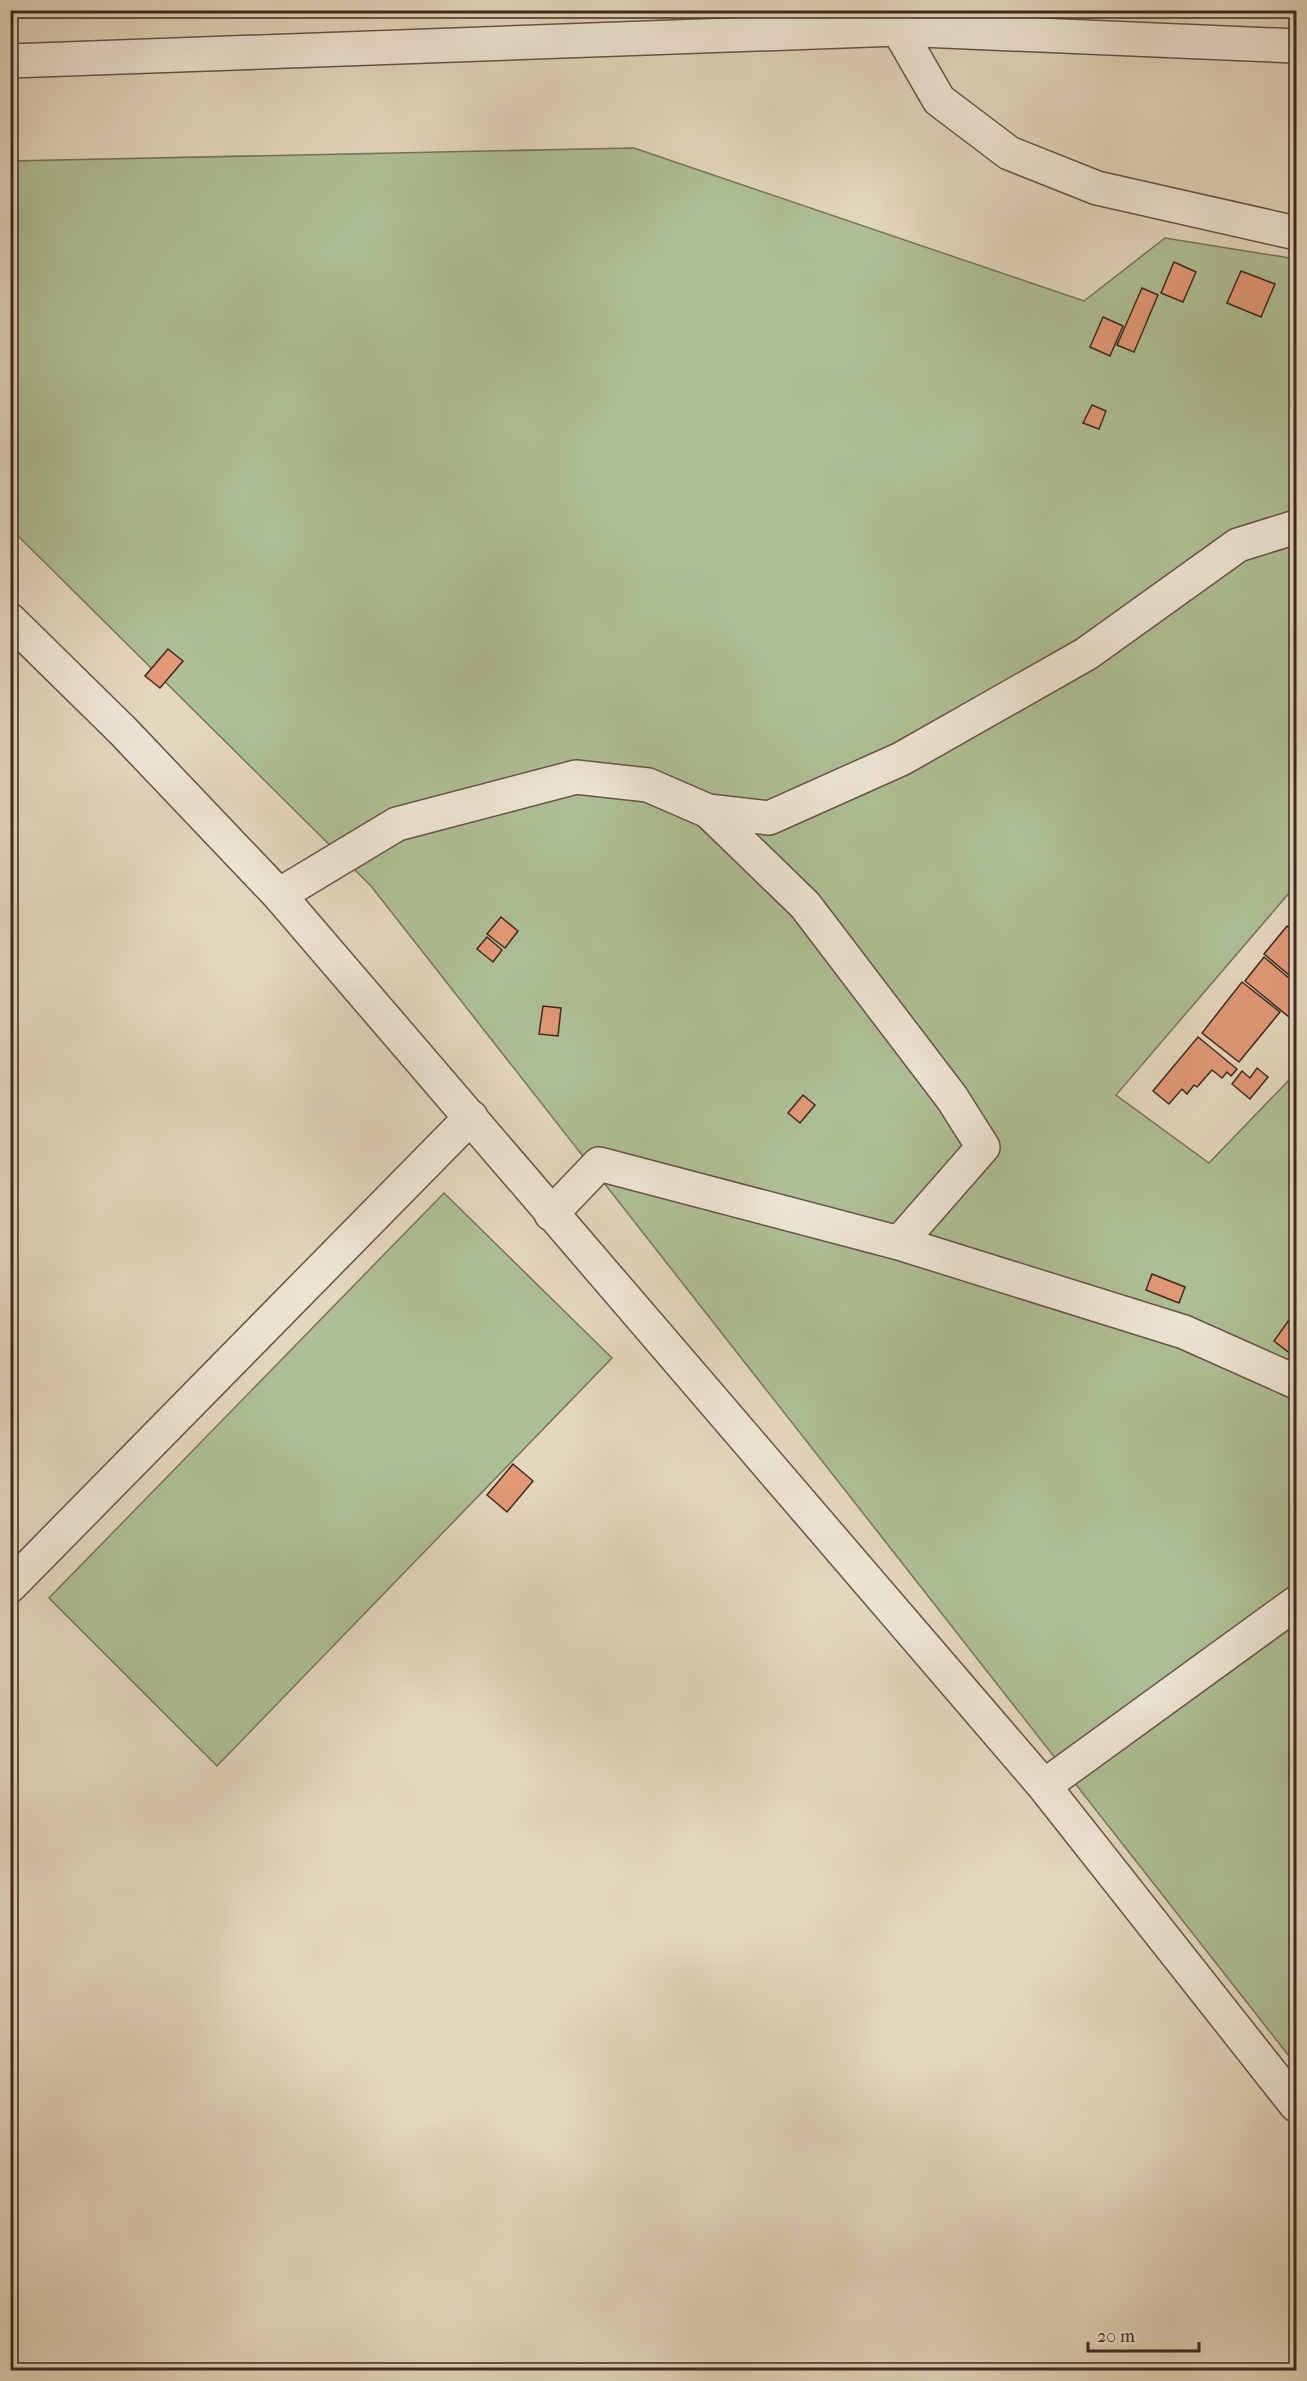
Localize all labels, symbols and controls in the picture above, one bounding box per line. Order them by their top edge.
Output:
scale bar [1088,2315,1199,2353]
text: 20 m [1097,2326,1135,2347]

